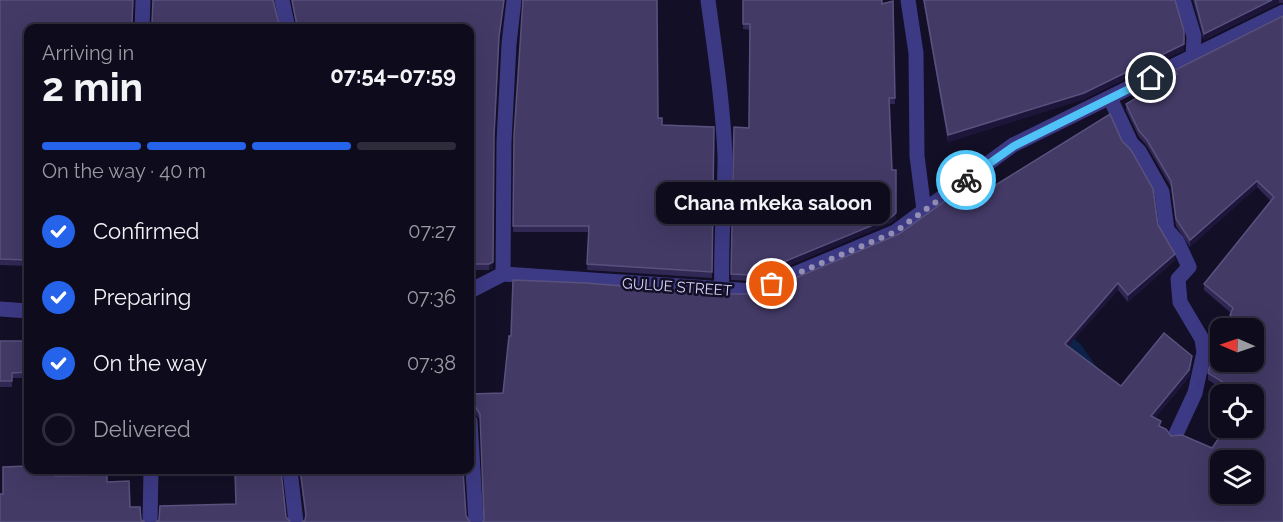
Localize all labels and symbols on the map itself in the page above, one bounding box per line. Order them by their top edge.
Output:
pin [1125,52,1176,103]
courier [936,150,996,210]
callout: Chana mkeka saloon [655,182,889,224]
pin [746,258,797,309]
street label: GULUE STREET [621,274,733,300]
north arrow [1210,318,1264,372]

